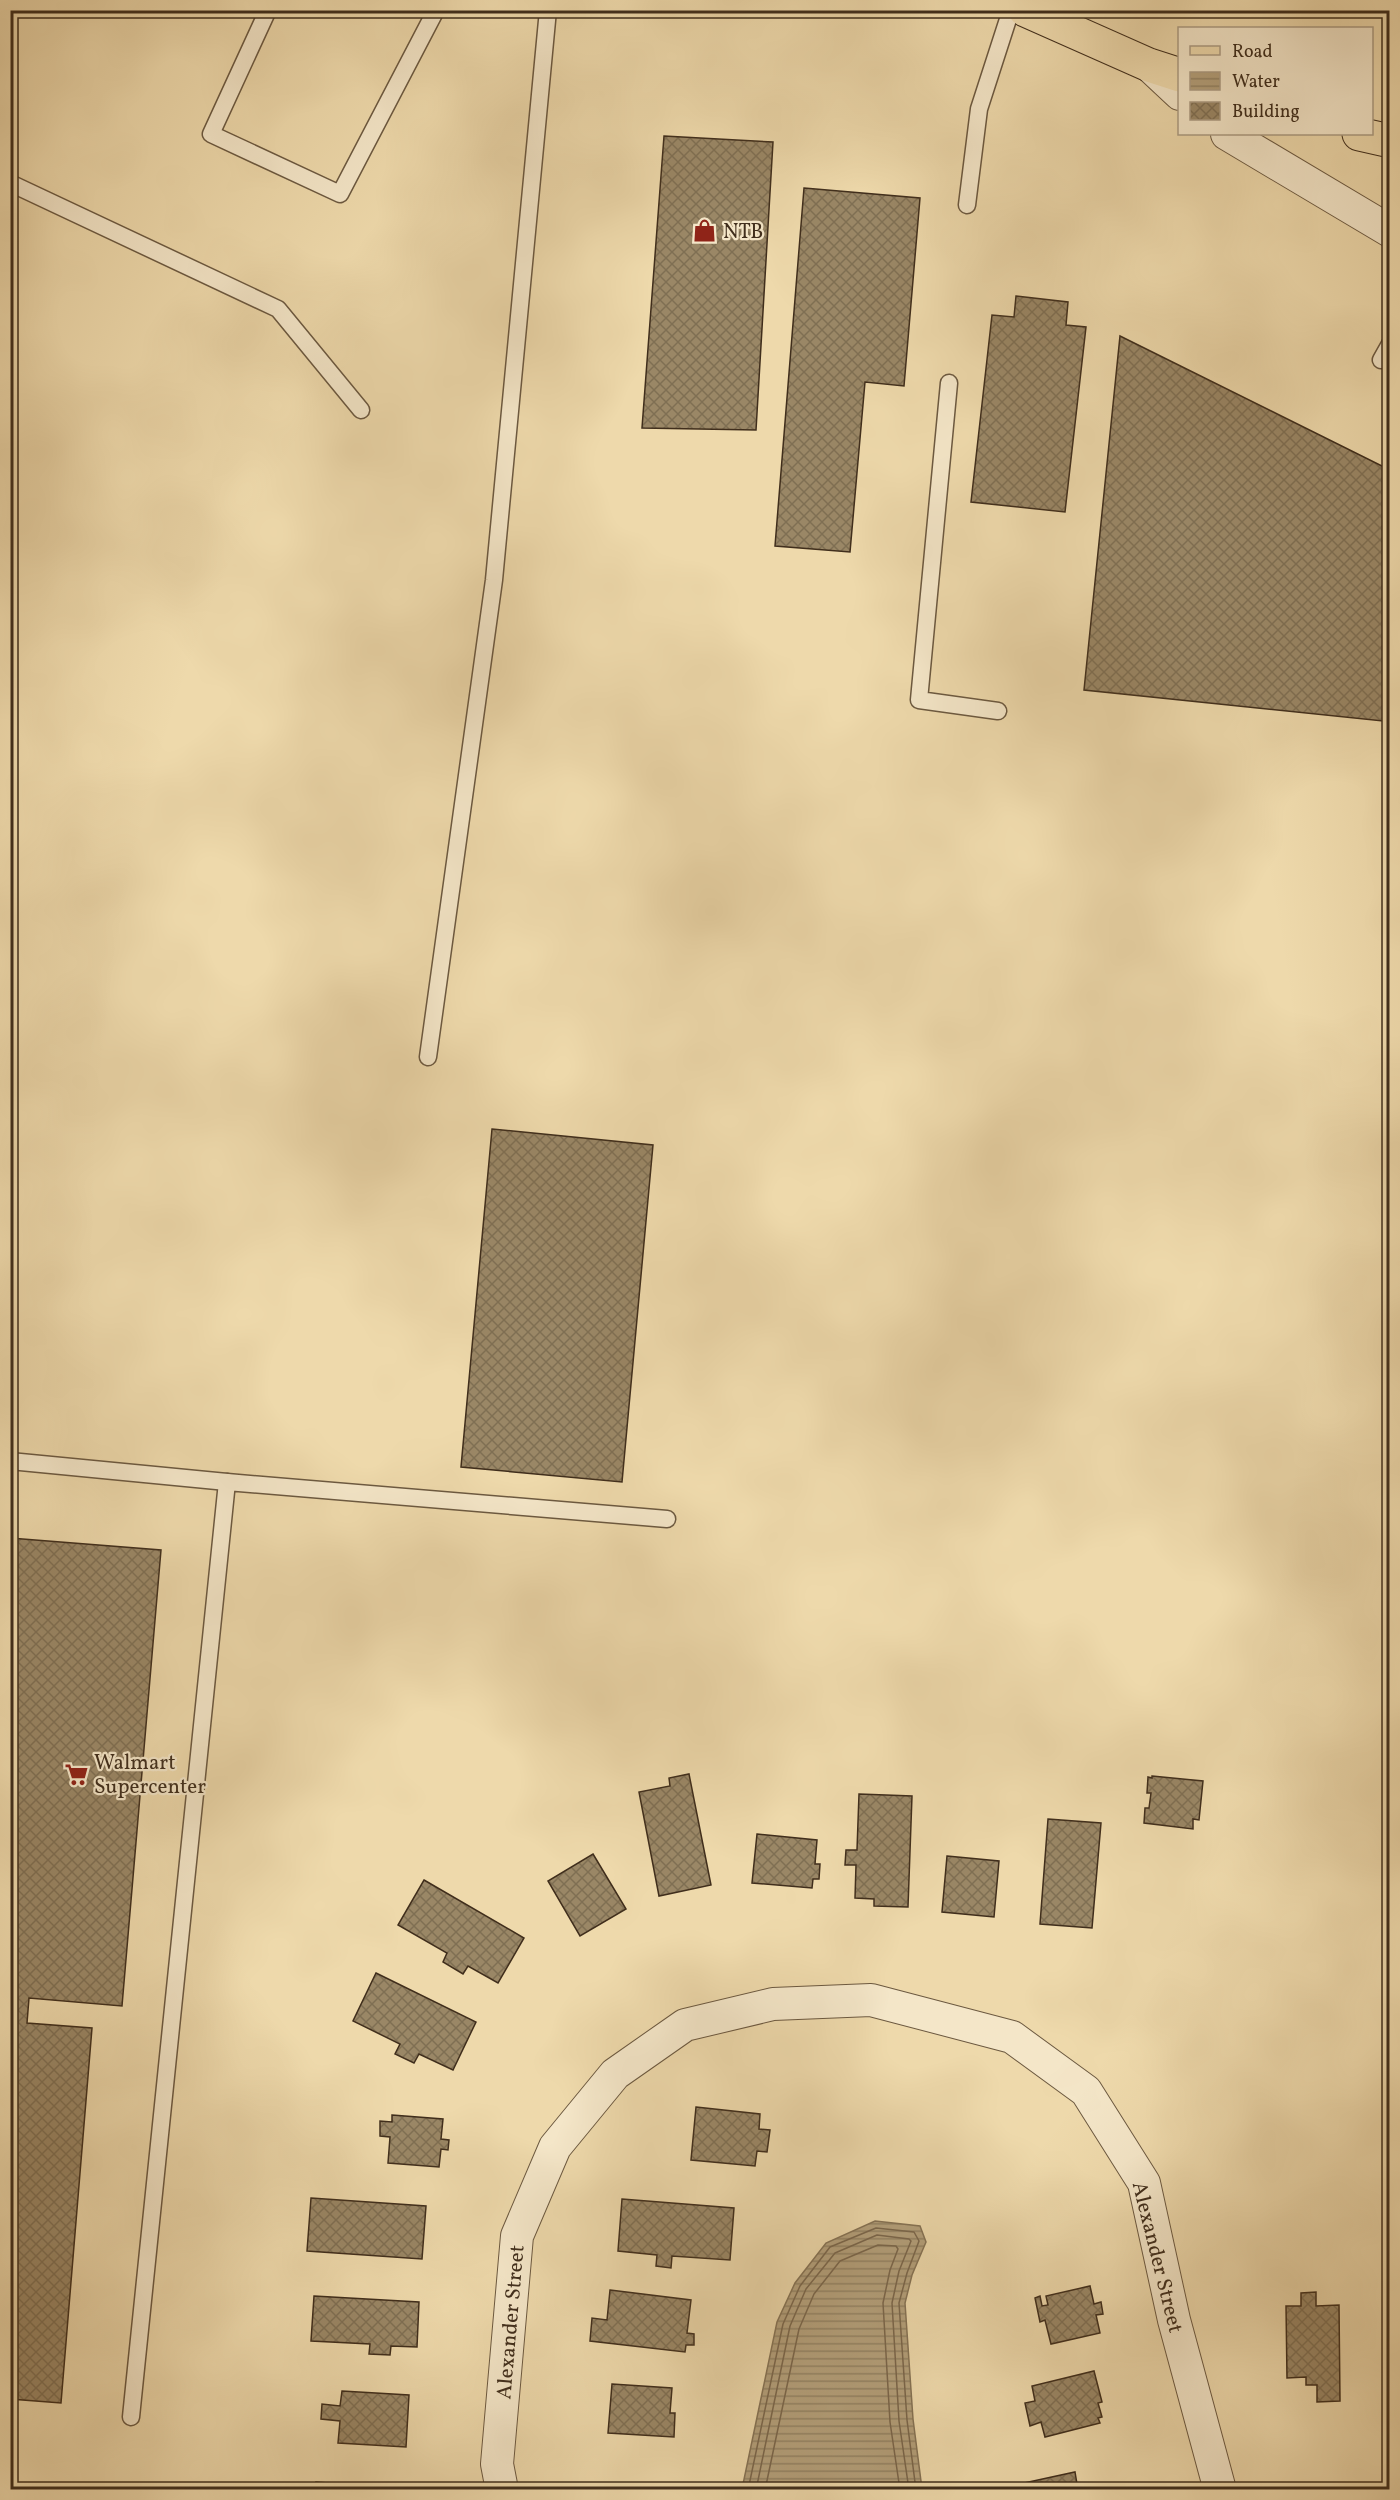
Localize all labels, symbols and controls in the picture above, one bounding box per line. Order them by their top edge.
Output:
legend [1178,27,1373,135]
text: Road [1232,40,1273,65]
text: Water [1232,70,1280,95]
text: Building [1232,100,1300,125]
shop icon: NTB [692,218,718,244]
place label: NTB [723,218,763,247]
place label: Walmart Supercenter [94,1749,206,1802]
supermarket icon: Walmart Supercenter [63,1761,89,1787]
street label: Alexander Street [1124,2179,1189,2336]
street label: Alexander Street [490,2244,533,2400]

